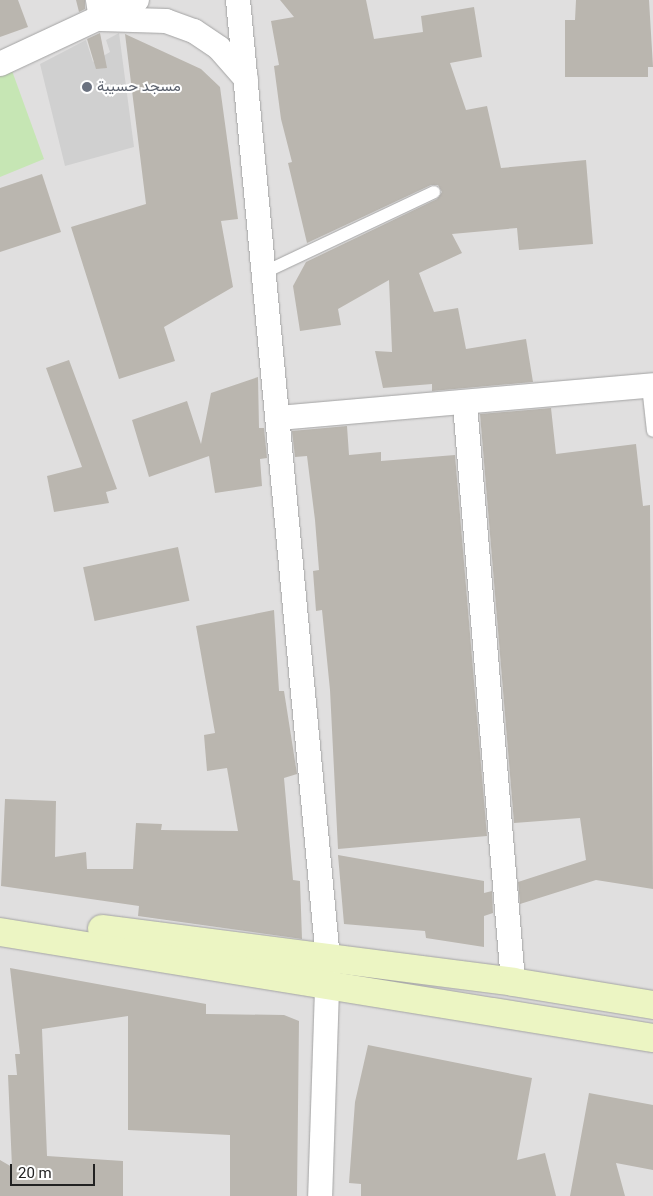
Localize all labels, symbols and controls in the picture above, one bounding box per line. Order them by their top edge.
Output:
place label: مسجد حسيبة [97,78,181,96]
marker: مسجد حسيبة [81,81,93,93]
scale bar [12,1154,98,1186]
text: 20 m [18,1164,52,1182]

